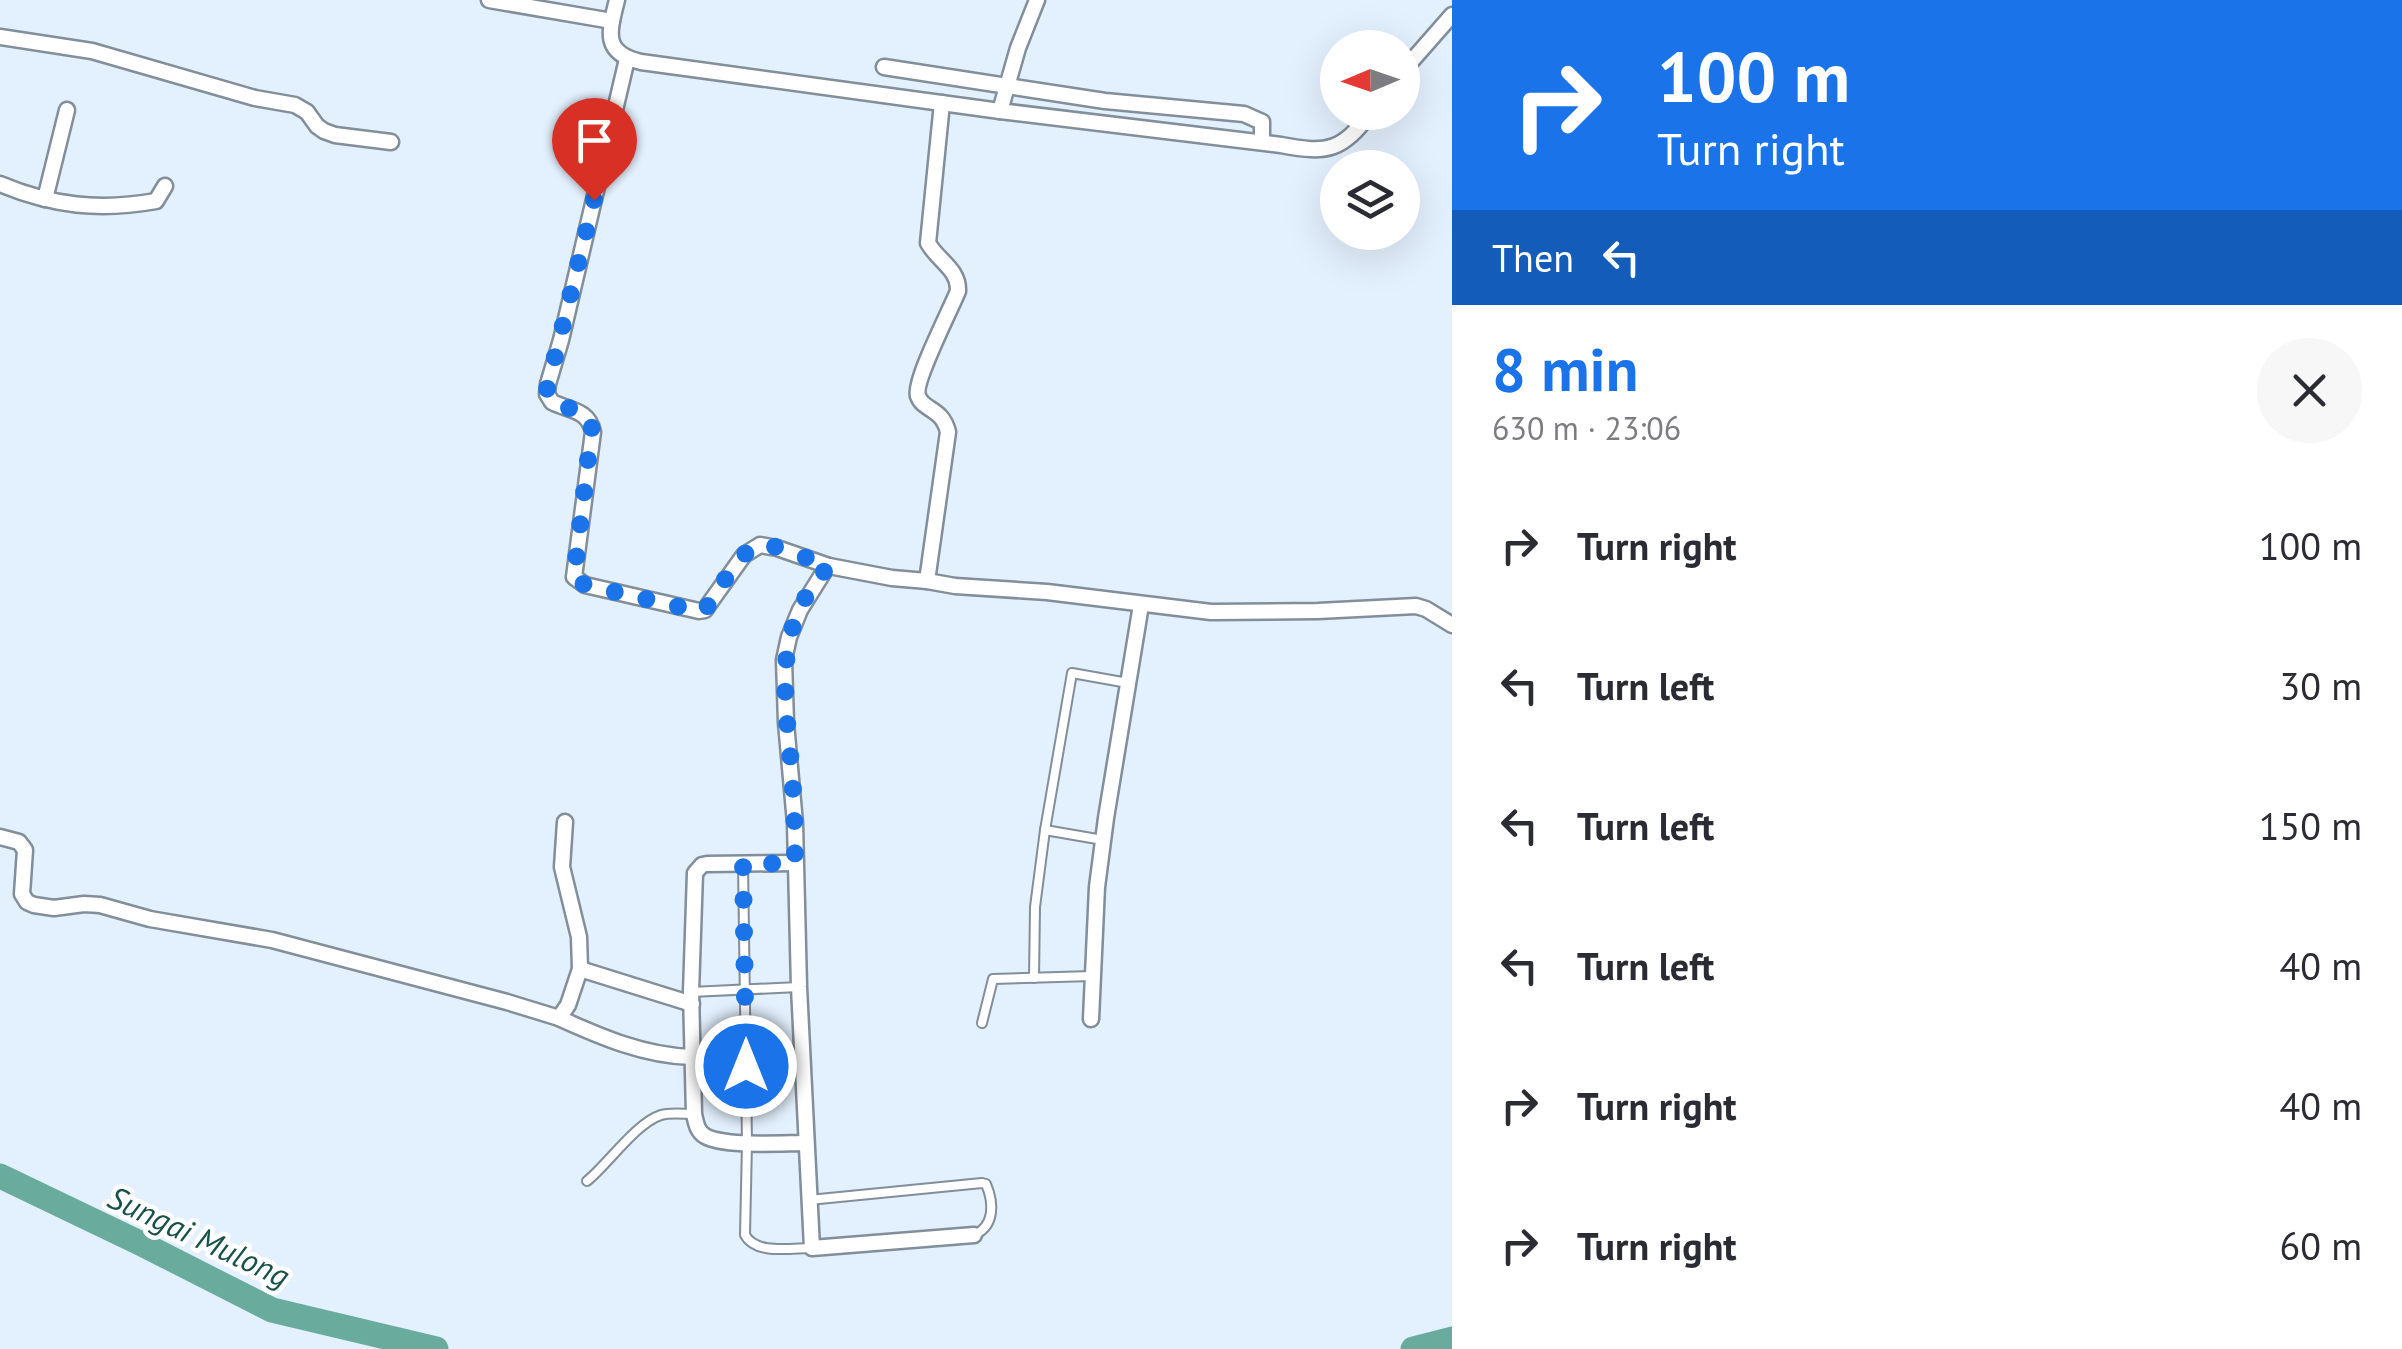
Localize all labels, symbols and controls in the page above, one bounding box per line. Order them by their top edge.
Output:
north arrow [1320,30,1420,130]
map controls [1320,30,1420,250]
text: 100 m [1657,31,1850,121]
icon: right [1492,40,1622,170]
pin [552,98,637,201]
icon: arrive [567,113,622,168]
text: Turn right [1657,119,1845,177]
button: layers [1320,150,1420,250]
icon: left [1594,230,1649,285]
text: Then [1492,233,1574,282]
text: 8 min [1492,330,1638,408]
button: close [2257,338,2362,443]
text: 630 m · 23:06 [1492,407,1681,449]
icon: right [1492,518,1547,573]
text: Turn right [1577,521,1737,570]
text: 100 m [2259,521,2362,570]
icon: left [1492,658,1547,713]
text: Turn left [1577,661,1714,710]
text: 30 m [2280,661,2362,710]
icon: left [1492,798,1547,853]
text: Turn left [1577,801,1714,850]
text: 150 m [2259,801,2362,850]
icon: left [1492,938,1547,993]
text: Turn left [1577,941,1714,990]
text: 40 m [2280,941,2362,990]
position arrow [694,1014,798,1118]
icon: right [1492,1078,1547,1133]
text: Turn right [1577,1081,1737,1130]
text: 40 m [2280,1081,2362,1130]
water label: Sungai Mulong [101,1176,297,1296]
icon: right [1492,1218,1547,1273]
text: Turn right [1577,1221,1737,1270]
text: 60 m [2280,1221,2362,1270]

